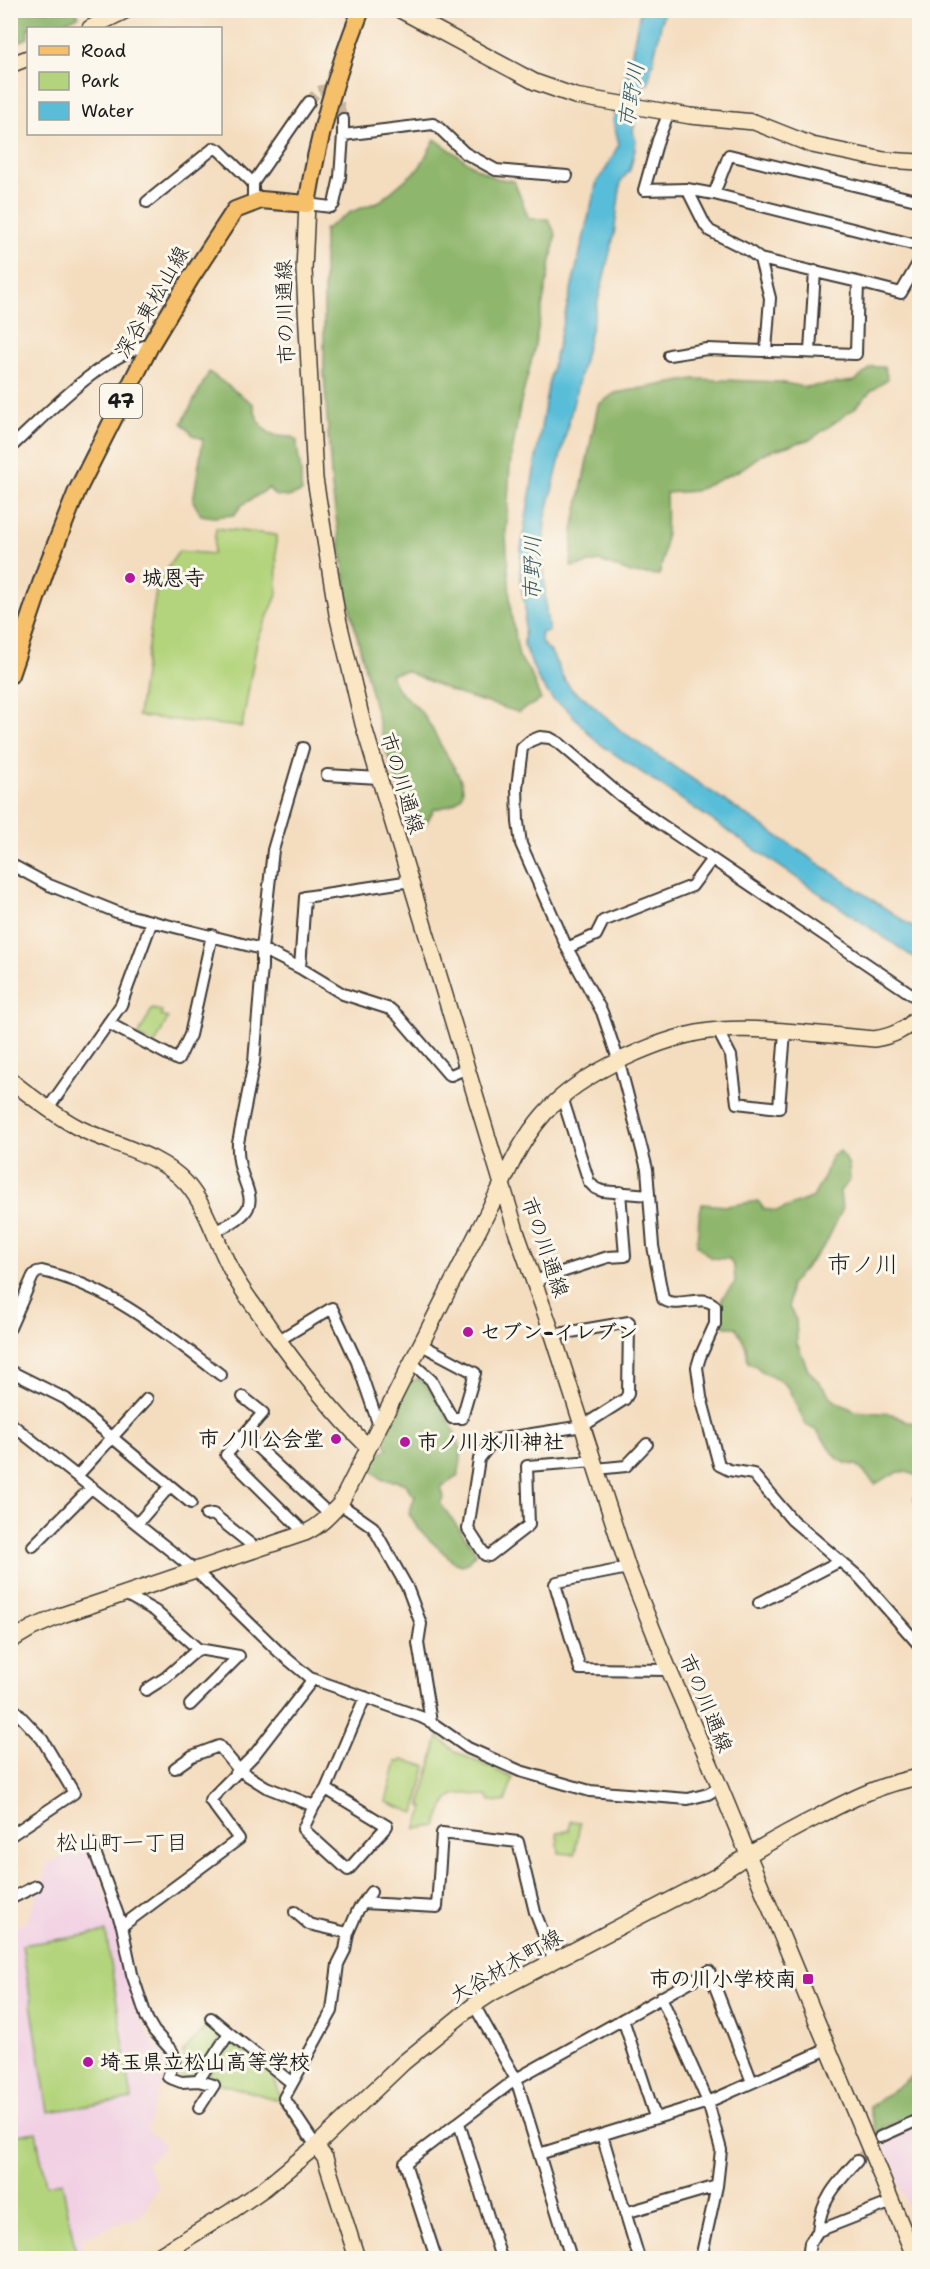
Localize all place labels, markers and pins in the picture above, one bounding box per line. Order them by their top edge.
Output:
place label: 城恩寺 [142,564,205,592]
marker: 城恩寺 [123,571,137,585]
place label: セブン-イレブン [480,1318,638,1346]
marker: セブン-イレブン [461,1325,475,1339]
place label: 市ノ川公会堂 [198,1425,324,1453]
place label: 市ノ川氷川神社 [417,1428,564,1456]
marker: 市ノ川公会堂 [329,1432,343,1446]
marker: 市ノ川氷川神社 [398,1435,412,1449]
place label: 市の川小学校南 [649,1965,796,1993]
marker: 市の川小学校南 [801,1972,815,1986]
place label: 埼玉県立松山高等学校 [100,2048,310,2076]
marker: 埼玉県立松山高等学校 [81,2055,95,2069]

